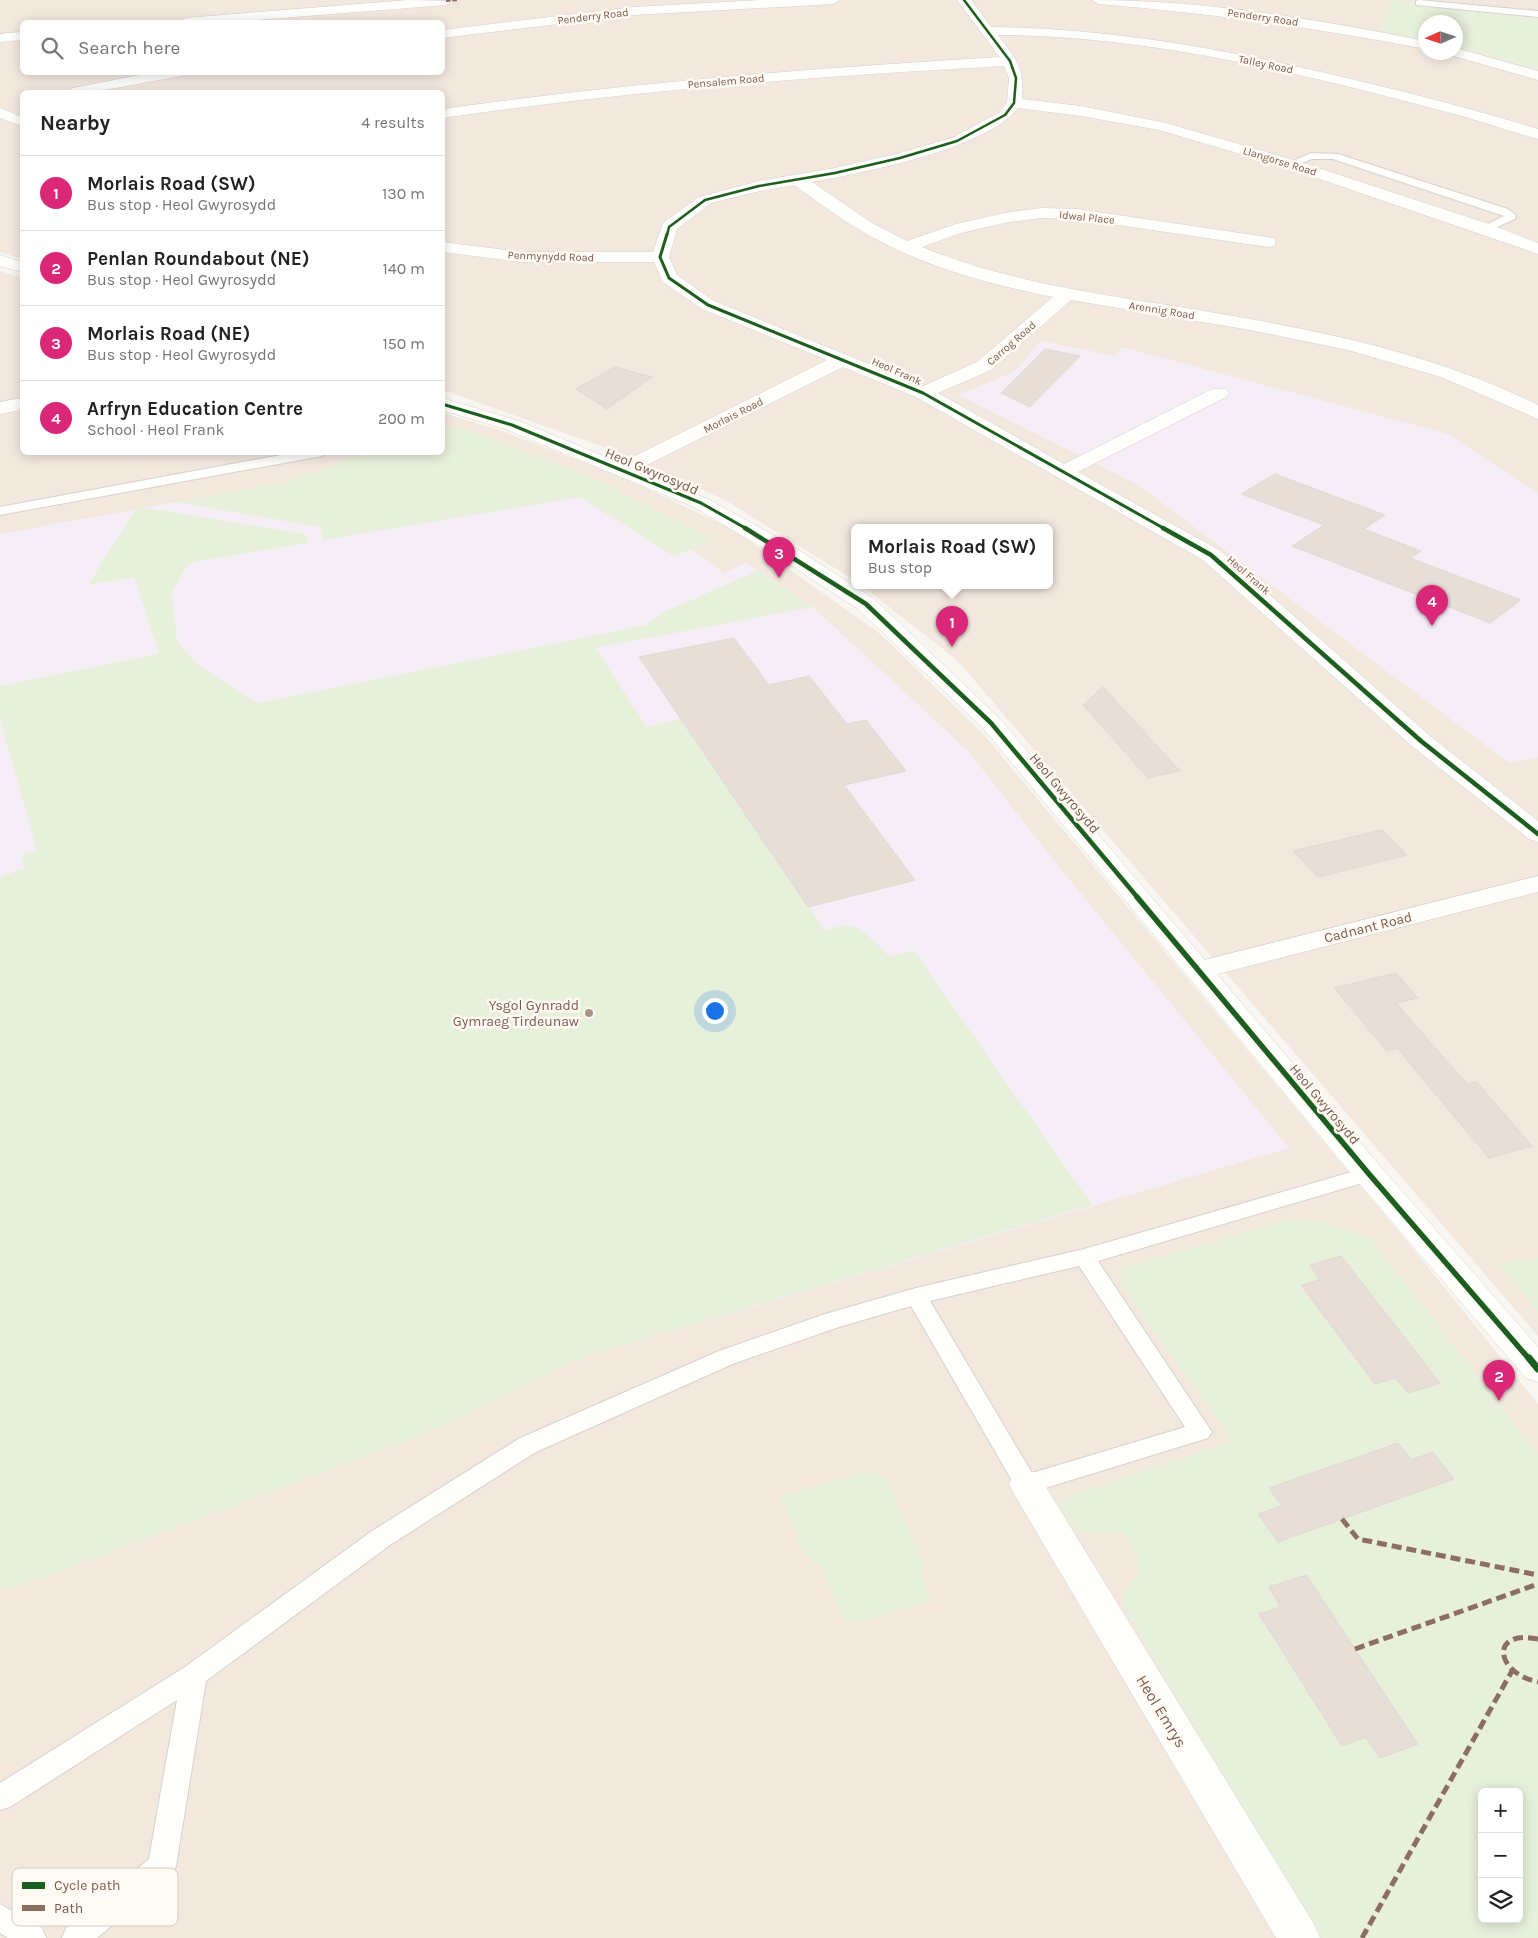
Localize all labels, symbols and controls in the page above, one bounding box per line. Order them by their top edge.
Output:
street label: Penderry Road [557,6,629,27]
street label: Penderry Road [1227,6,1299,29]
north arrow [1418,15,1463,60]
search box [20,20,445,75]
icon: search [38,34,66,62]
text: Search here [78,37,180,59]
street label: Talley Road [1237,52,1294,77]
street label: Pensalem Road [687,72,765,91]
text: Nearby [40,111,110,135]
text: 4 results [361,113,425,132]
street label: Llangorse Road [1241,144,1318,179]
text: Morlais Road (SW) [87,173,256,195]
text: 1 [53,184,59,203]
text: 130 m [382,184,425,203]
text: Bus stop · Heol Gwyrosydd [87,195,276,214]
street label: Idwal Place [1058,208,1116,227]
text: Penlan Roundabout (NE) [87,248,310,270]
street label: Penmynydd Road [508,248,594,265]
text: 2 [51,259,61,278]
text: 140 m [383,259,425,278]
text: Bus stop · Heol Gwyrosydd [87,270,276,289]
street label: Arennig Road [1128,299,1196,322]
street label: Carrog Road [984,318,1039,368]
text: Morlais Road (NE) [87,323,250,345]
text: 3 [51,334,61,353]
text: 150 m [382,334,425,353]
text: Bus stop · Heol Gwyrosydd [87,345,276,364]
street label: Heol Frank [870,355,924,388]
street label: Morlais Road [701,395,765,436]
text: Arfryn Education Centre [87,398,303,420]
text: 4 [51,409,61,428]
text: 200 m [378,409,425,428]
text: School · Heol Frank [87,420,225,439]
street label: Heol Gwyrosydd [602,444,701,499]
popup [851,524,1053,589]
text: Morlais Road (SW) [868,536,1036,558]
pin: 3 [763,537,795,578]
street label: Heol Frank [1224,553,1273,598]
text: Bus stop [868,558,932,577]
pin: 4 [1416,585,1448,626]
pin: 1 [936,606,968,647]
street label: Heol Gwyrosydd [1026,750,1103,837]
street label: Cadnant Road [1322,908,1414,947]
place label: Ysgol Gynradd Gymraeg Tirdeunaw [453,997,579,1030]
your location [702,998,728,1024]
marker: Ysgol Gynradd Gymraeg Tirdeunaw [583,1007,595,1019]
street label: Heol Gwyrosydd [1286,1061,1363,1148]
pin: 2 [1483,1360,1515,1401]
street label: Heol Emrys [1132,1671,1191,1751]
map controls [1478,1788,1523,1923]
button: + [1478,1788,1523,1833]
button: − [1478,1833,1523,1878]
legend [12,1868,178,1926]
text: Cycle path [54,1877,120,1894]
button: layers [1478,1878,1523,1923]
text: Path [54,1900,83,1917]

